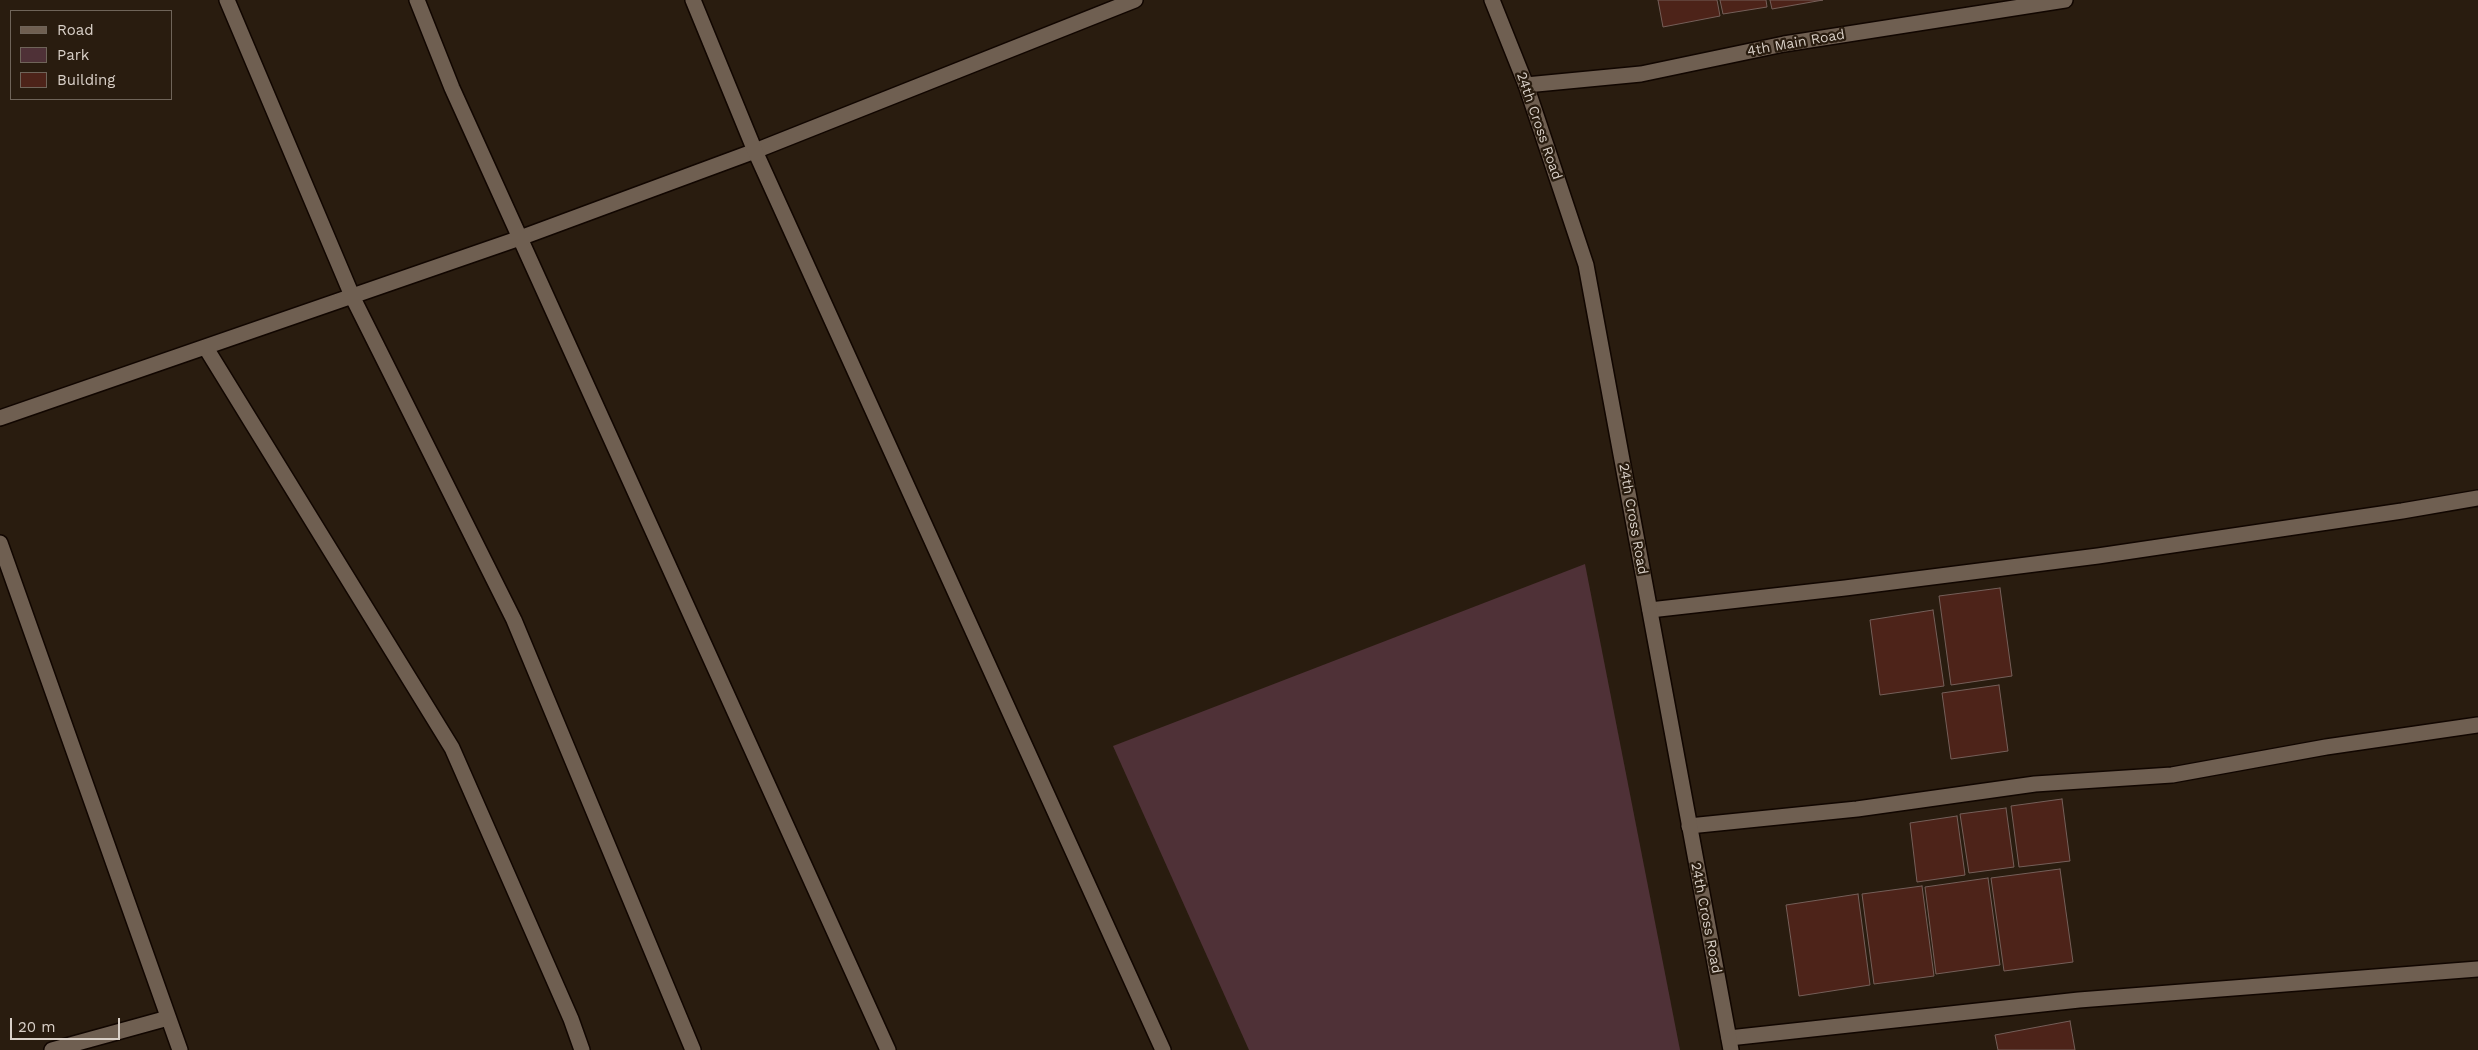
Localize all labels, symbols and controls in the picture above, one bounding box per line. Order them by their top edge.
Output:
legend [10,10,172,100]
text: Road [57,21,94,39]
street label: 4th Main Road [1746,26,1846,60]
text: Park [57,46,89,64]
street label: 24th Cross Road [1513,70,1565,182]
text: Building [57,71,115,89]
street label: 24th Cross Road [1615,462,1651,576]
street label: 24th Cross Road [1687,861,1725,975]
scale bar [12,1008,122,1040]
text: 20 m [18,1018,56,1036]

